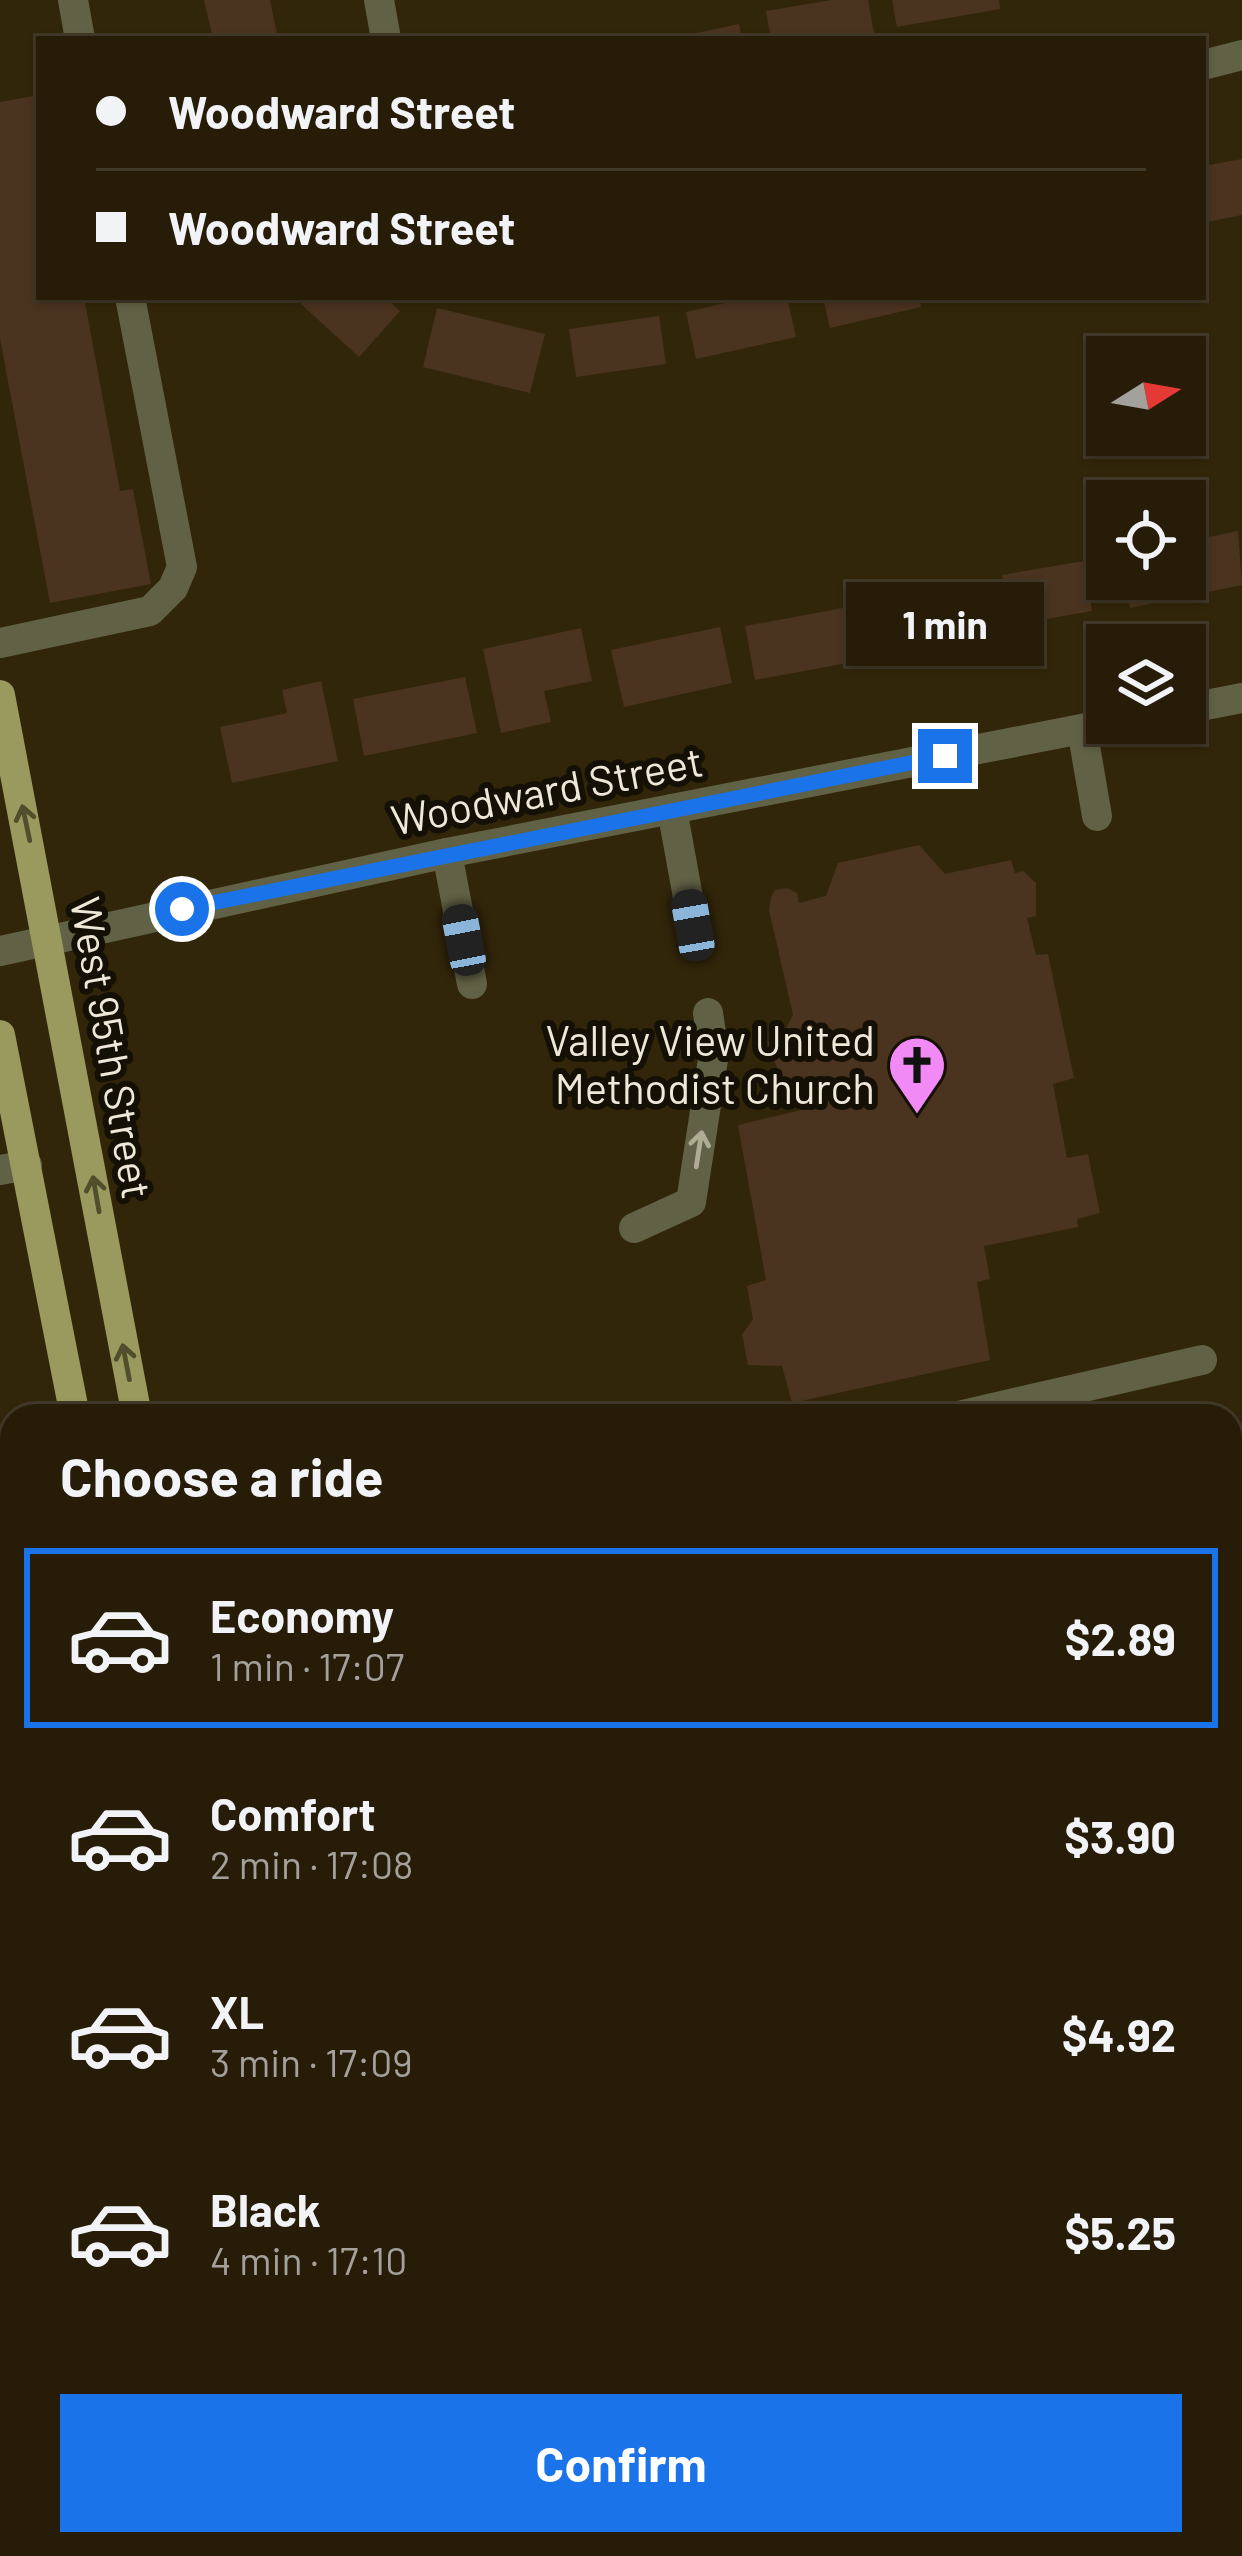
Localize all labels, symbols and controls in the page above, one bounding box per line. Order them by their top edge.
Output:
text: Woodward Street [168,84,515,138]
text: Woodward Street [168,200,515,254]
north arrow [1086,336,1206,456]
map controls [1086,336,1206,744]
button: locate [1086,480,1206,600]
callout: 1 min [846,582,1044,666]
text: 1 min [902,600,988,647]
button: layers [1086,624,1206,744]
route end [918,729,972,783]
street label: Woodward Street [387,734,706,844]
one-way arrow [14,804,36,843]
route start [155,882,209,936]
car [669,886,717,964]
street label: West 95th Street [62,893,164,1202]
car [439,901,489,979]
place label: Valley View United Methodist Church [545,1014,875,1112]
church icon: Valley View United Methodist Church [886,1034,948,1116]
one-way arrow [688,1130,711,1169]
one-way arrow [83,1175,106,1214]
one-way arrow [114,1344,136,1383]
text: Choose a ride [60,1443,384,1508]
icon: car [66,1584,174,1692]
text: Economy [210,1588,394,1642]
text: $2.89 [1065,1611,1176,1665]
text: 1 min · 17:07 [210,1642,404,1689]
icon: car [66,1782,174,1890]
text: Comfort [210,1786,376,1840]
text: $3.90 [1064,1809,1176,1863]
text: 2 min · 17:08 [210,1840,413,1887]
icon: car [66,1980,174,2088]
text: XL [210,1984,264,2038]
text: $4.92 [1062,2007,1176,2061]
text: 3 min · 17:09 [210,2038,413,2085]
icon: car [66,2178,174,2286]
text: Black [210,2182,321,2236]
text: $5.25 [1064,2205,1176,2259]
text: 4 min · 17:10 [210,2236,407,2283]
button: Confirm [60,2394,1182,2532]

